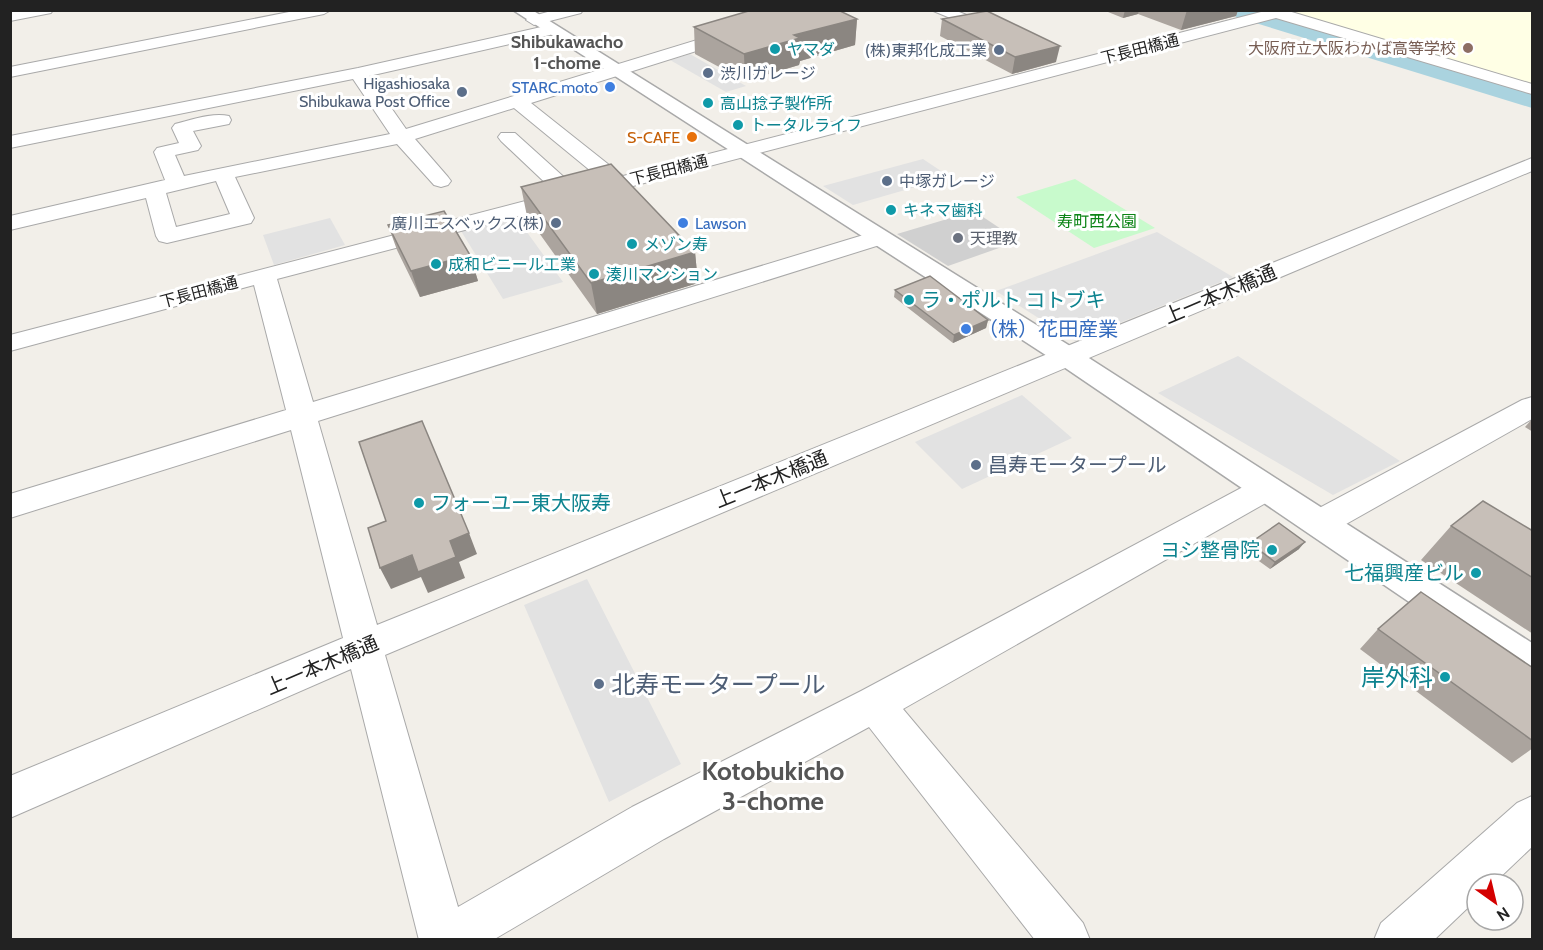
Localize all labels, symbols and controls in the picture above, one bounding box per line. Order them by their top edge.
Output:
street label: 下長田橋通 [1099,30,1181,68]
district label: Shibukawacho 1-chome [511,31,623,74]
place label: 大阪府立大阪わかば高等学校 [1248,39,1456,58]
place label: ヤマダ [787,40,835,59]
place label: (株)東邦化成工業 [865,41,987,60]
marker: 大阪府立大阪わかば高等学校 [1461,41,1475,55]
marker: ヤマダ [768,42,782,56]
marker: (株)東邦化成工業 [992,43,1006,57]
place label: 渋川ガレージ [720,64,816,83]
marker: 渋川ガレージ [701,66,715,80]
place label: Higashiosaka Shibukawa Post Office [299,74,450,111]
place label: STARC.moto [511,78,598,97]
marker: STARC.moto [603,80,617,94]
marker: Higashiosaka Shibukawa Post Office [455,85,469,99]
place label: 高山捻子製作所 [720,94,832,113]
marker: 高山捻子製作所 [701,96,715,110]
place label: トータルライフ [750,116,862,135]
marker: トータルライフ [731,118,745,132]
place label: S-CAFE [627,128,680,147]
marker: S-CAFE [685,130,699,144]
street label: 下長田橋通 [628,151,710,189]
place label: 中塚ガレージ [899,172,995,191]
marker: 中塚ガレージ [880,174,894,188]
place label: キネマ歯科 [903,201,983,220]
marker: キネマ歯科 [884,203,898,217]
park label: 寿町西公園 [1057,212,1137,231]
place label: 廣川エスベックス(株) [392,214,544,233]
place label: Lawson [695,214,747,233]
marker: 廣川エスベックス(株) [549,216,563,230]
marker: Lawson [676,216,690,230]
place label: 天理教 [970,229,1018,248]
marker: 天理教 [951,231,965,245]
place label: メゾン寿 [644,235,708,254]
marker: メゾン寿 [625,237,639,251]
place label: 成和ビニール工業 [448,255,576,274]
marker: 成和ビニール工業 [429,257,443,271]
street label: 上一本木橋通 [1160,260,1280,328]
place label: 湊川マンション [606,265,718,284]
marker: 湊川マンション [587,267,601,281]
street label: 下長田橋通 [158,272,240,312]
place label: ラ・ポルト コトブキ [921,288,1106,312]
marker: ラ・ポルト コトブキ [902,293,916,307]
place label: （株）花田産業 [978,317,1118,341]
marker: （株）花田産業 [959,322,973,336]
street label: 上一本木橋通 [711,445,831,513]
place label: 昌寿モータープール [988,453,1167,477]
marker: 昌寿モータープール [969,458,983,472]
place label: フォーユー東大阪寿 [431,491,611,515]
marker: フォーユー東大阪寿 [412,496,426,510]
place label: ヨシ整骨院 [1160,538,1260,562]
marker: ヨシ整骨院 [1265,543,1279,557]
place label: 七福興産ビル [1344,561,1464,585]
marker: 七福興産ビル [1469,566,1483,580]
street label: 上一本木橋通 [262,631,382,699]
place label: 岸外科 [1361,663,1433,692]
place label: 北寿モータープール [611,670,826,699]
marker: 岸外科 [1438,670,1452,684]
marker: 北寿モータープール [592,677,606,691]
district label: Kotobukicho 3-chome [702,755,845,817]
north arrow [1465,872,1525,932]
text: N [1493,903,1513,925]

